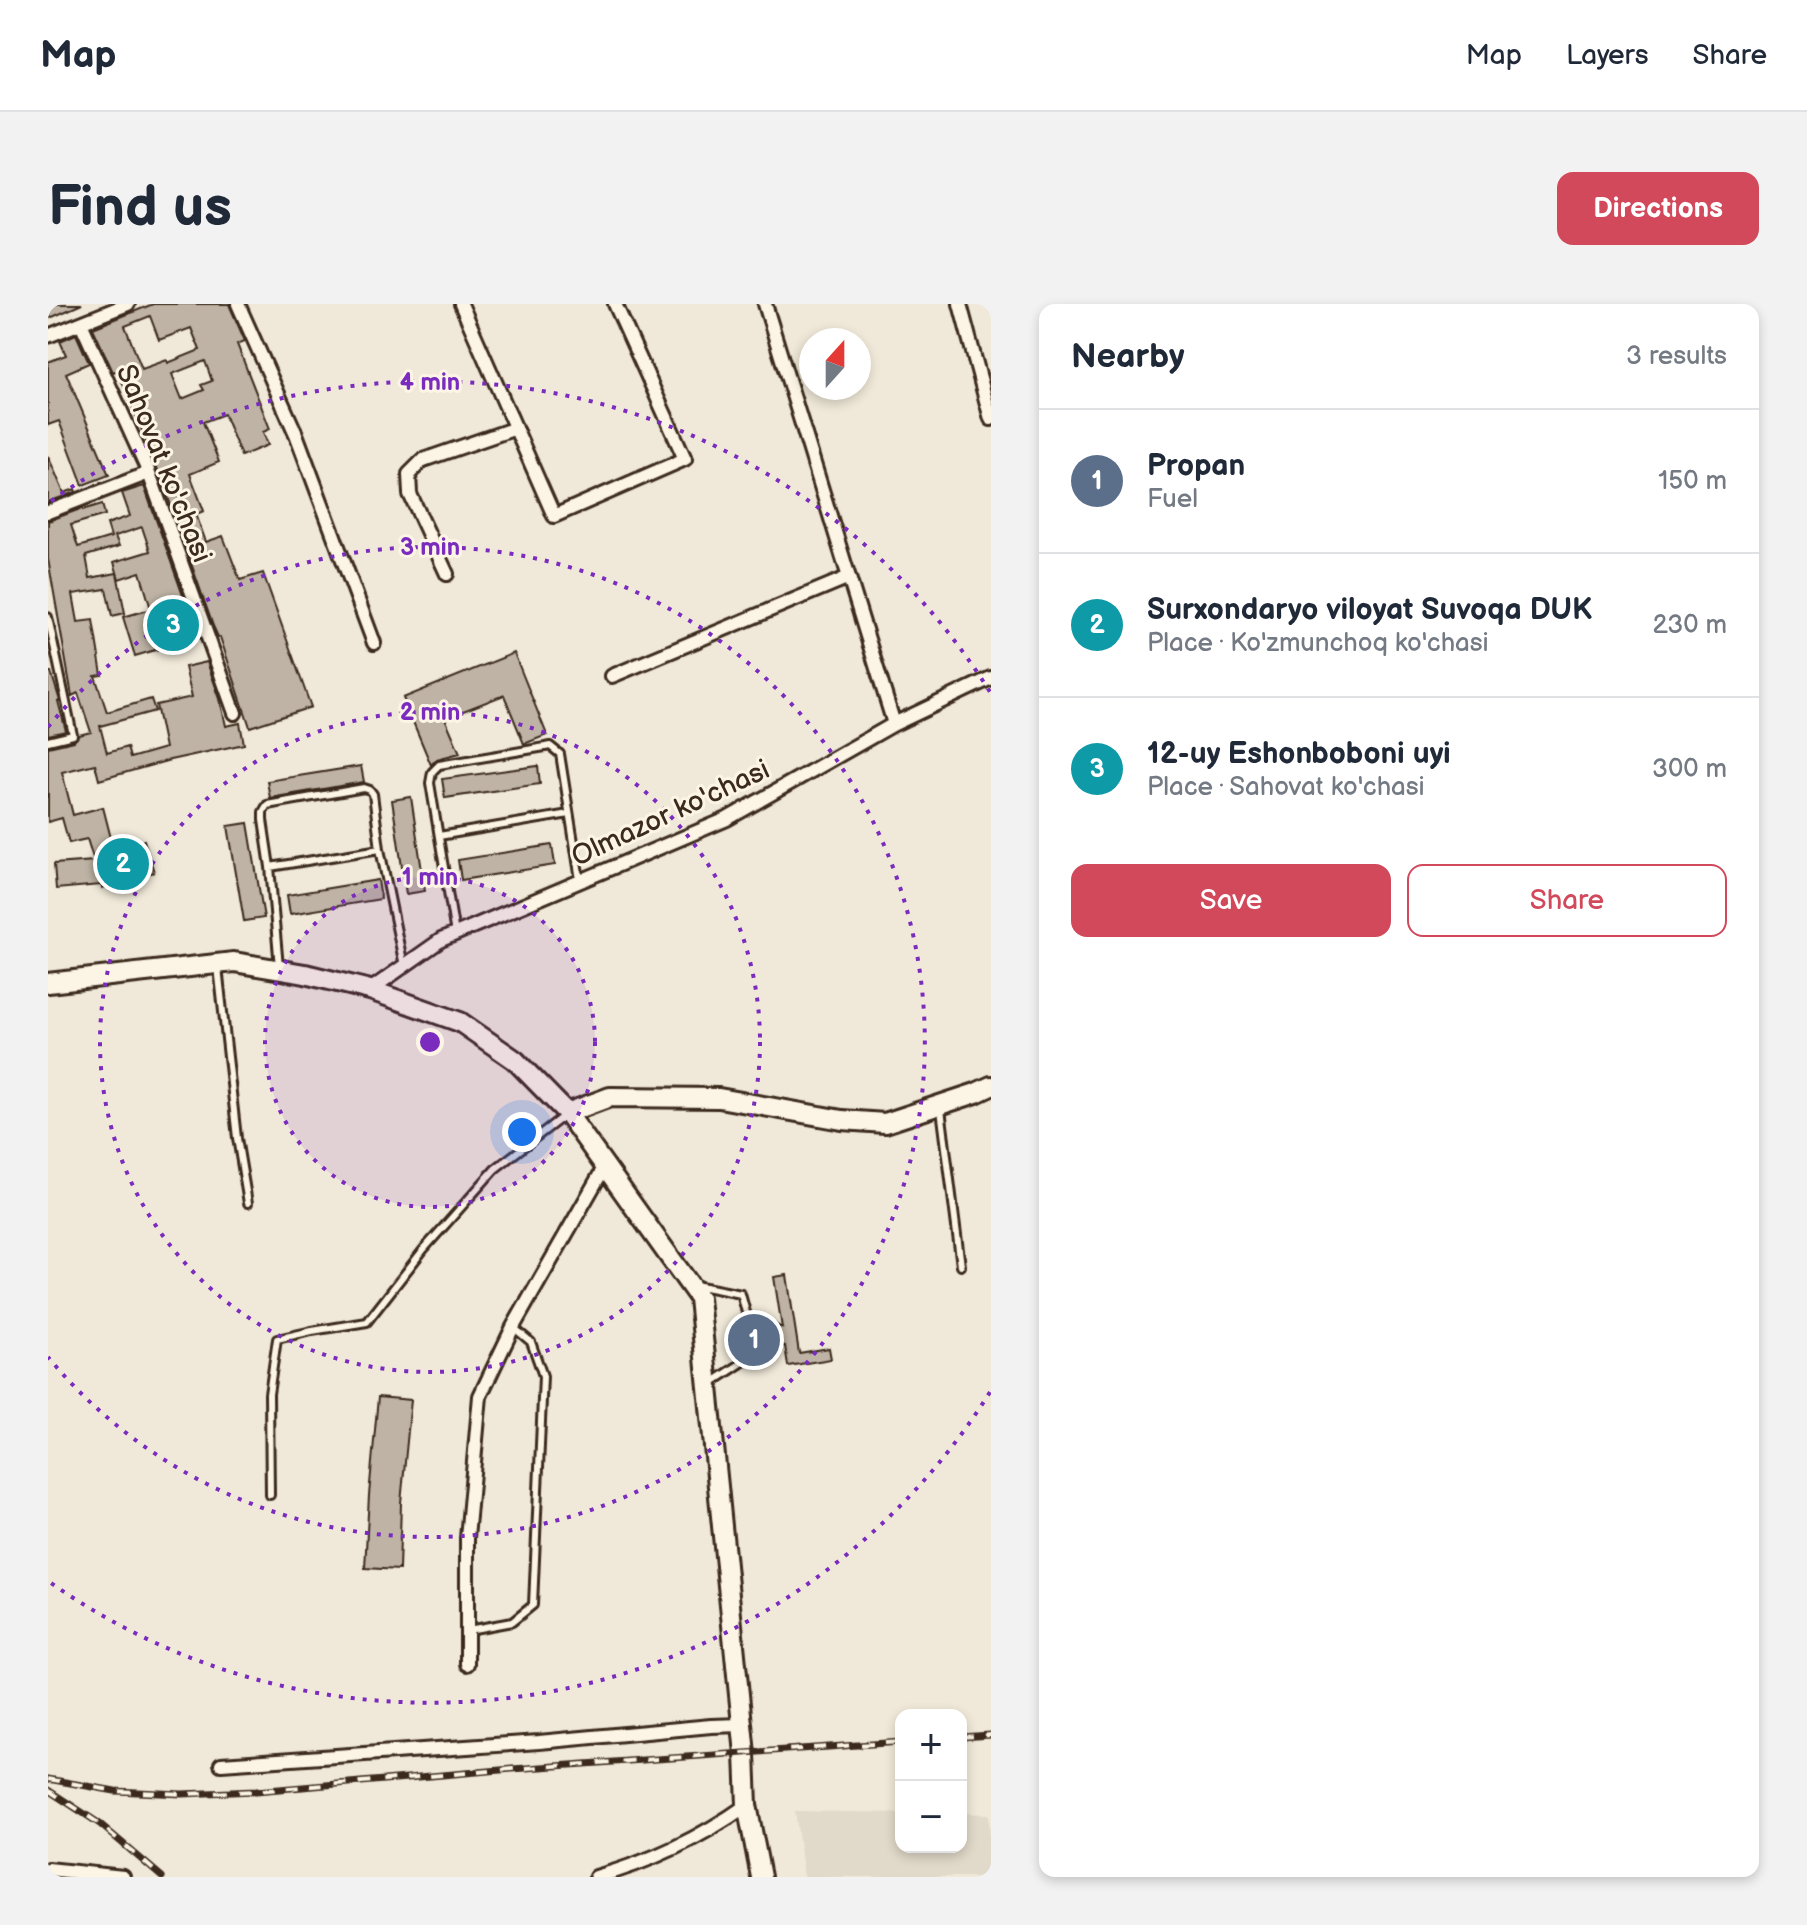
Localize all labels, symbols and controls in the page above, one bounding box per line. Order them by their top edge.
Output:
text: Map [40,33,116,78]
text: Map [1466,39,1522,72]
text: Layers [1566,39,1649,72]
text: Share [1693,39,1767,72]
button: Directions [1557,172,1759,245]
text: Find us [48,175,232,242]
north arrow [799,328,871,400]
text: Nearby [1071,336,1185,377]
text: 3 results [1626,341,1727,372]
street label: Sahovat ko'chasi [109,360,218,567]
text: 4 min [400,368,460,397]
text: Propan [1147,448,1245,484]
text: 1 [1092,466,1102,497]
text: 150 m [1658,466,1727,497]
text: Fuel [1147,484,1198,515]
text: 3 min [400,533,460,562]
text: Surxondaryo viloyat Suvoqa DUK [1147,592,1592,628]
pin: 3 [147,595,199,655]
text: 2 [1089,610,1105,641]
text: 230 m [1652,610,1727,641]
text: Place · Ko'zmunchoq ko'chasi [1147,628,1489,659]
text: 2 min [400,698,460,727]
text: 12-uy Eshonboboni uyi [1147,736,1451,772]
street label: Olmazor ko'chasi [566,753,775,874]
text: 3 [1089,754,1105,785]
text: 300 m [1652,754,1727,785]
text: Place · Sahovat ko'chasi [1147,772,1425,803]
pin: 2 [97,834,149,894]
text: 1 min [402,863,458,892]
button: Save [1071,864,1391,937]
button: Share [1407,864,1727,937]
centre of rings [416,1028,444,1056]
your location [502,1112,542,1152]
pin: 1 [728,1310,780,1370]
map controls [895,1709,967,1853]
button: + [895,1709,967,1781]
button: − [895,1781,967,1853]

